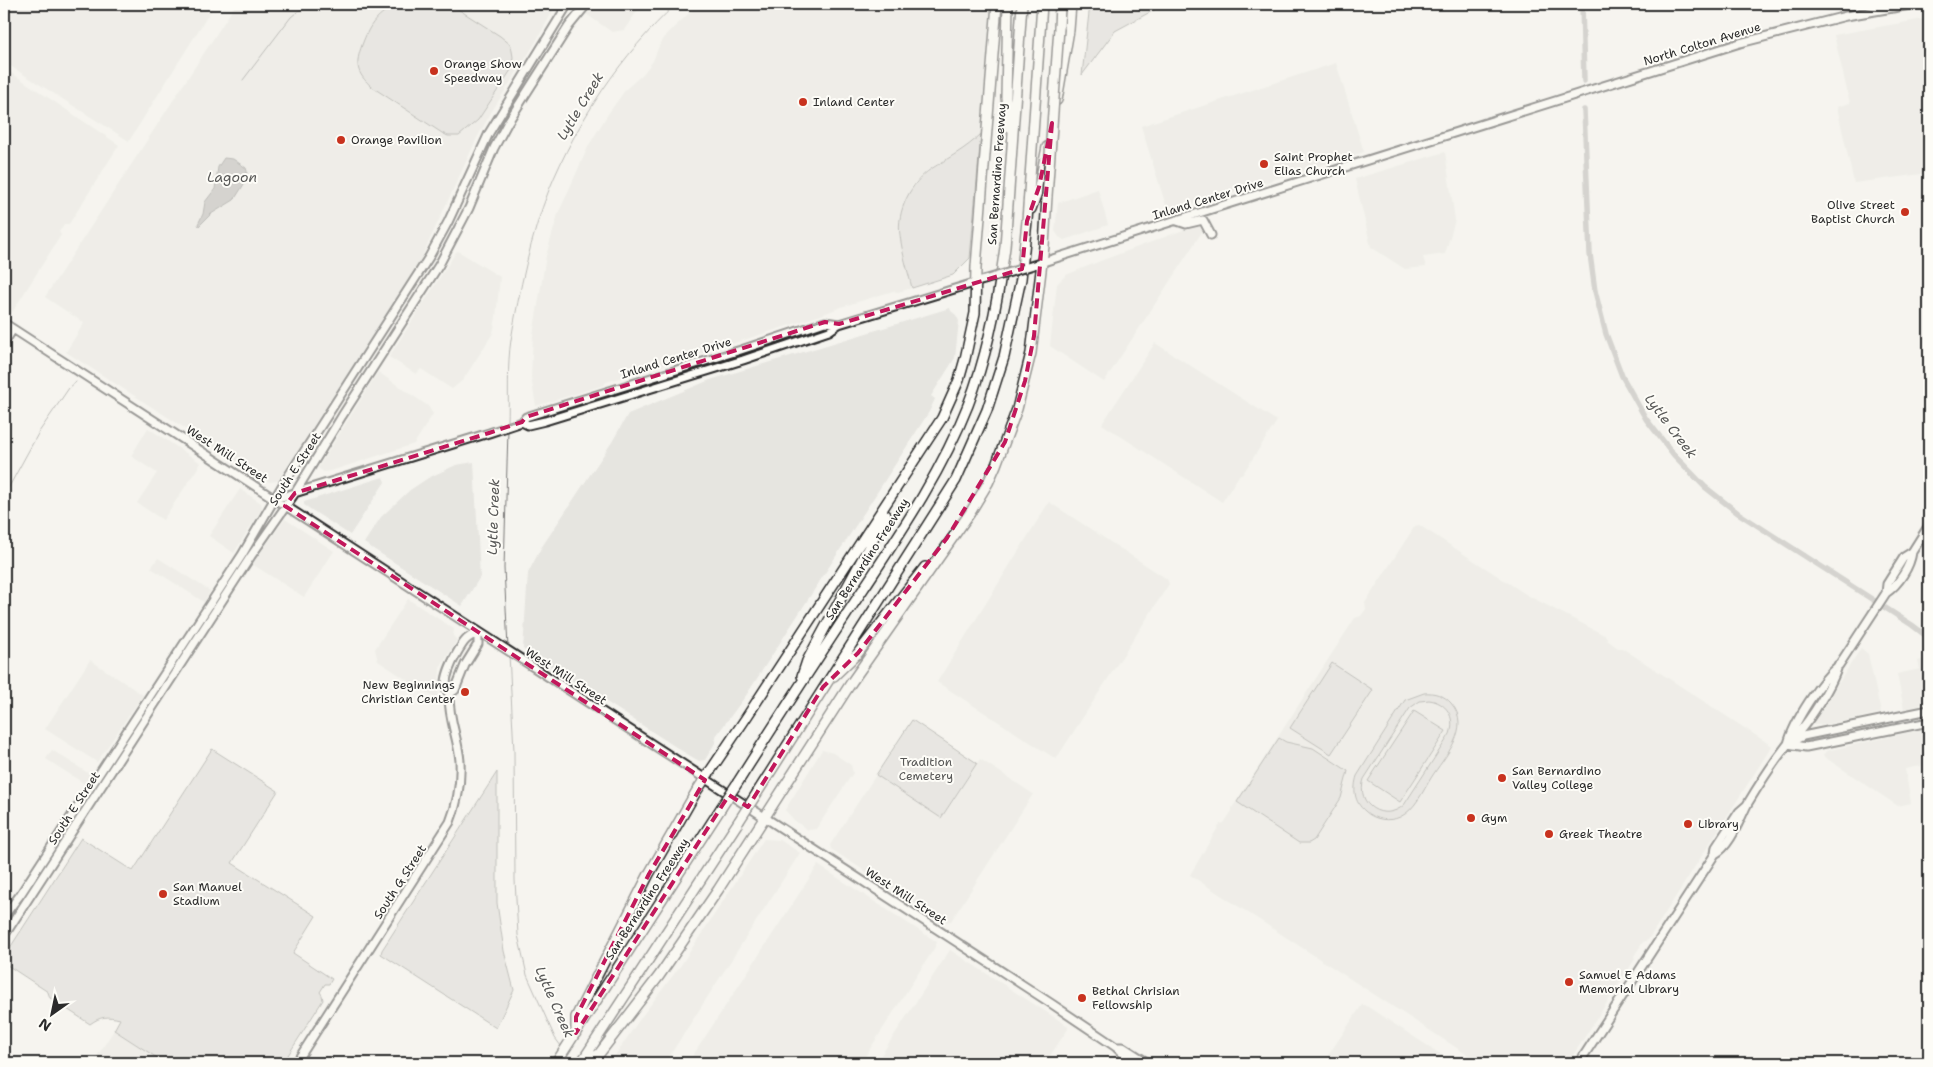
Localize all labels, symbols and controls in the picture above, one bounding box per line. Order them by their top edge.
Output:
street label: North Colton Avenue [1641,18,1763,69]
place label: Orange Show Speedway [444,56,522,86]
marker: Orange Show Speedway [428,65,440,77]
water label: Lytle Creek [553,69,607,143]
place label: Inland Center [813,94,895,110]
marker: Inland Center [797,96,809,108]
street label: San Bernardino Freeway [984,102,1010,246]
place label: Orange Pavilion [351,132,442,148]
marker: Orange Pavilion [335,134,347,146]
place label: Saint Prophet Elias Church [1274,149,1353,179]
marker: Saint Prophet Elias Church [1258,158,1270,170]
water label: Lagoon [207,168,257,186]
street label: Inland Center Drive [1150,174,1266,224]
place label: Olive Street Baptist Church [1811,197,1895,227]
marker: Olive Street Baptist Church [1899,206,1911,218]
street label: Inland Center Drive [618,333,734,383]
water label: Lytle Creek [1641,390,1701,462]
street label: West Mill Street [183,422,271,486]
street label: South E Street [265,429,325,509]
water label: Lytle Creek [483,478,503,556]
street label: San Bernardino Freeway [822,495,912,623]
street label: West Mill Street [522,644,610,708]
place label: New Beginnings Christian Center [361,677,455,707]
marker: New Beginnings Christian Center [459,686,471,698]
park label: Tradition Cemetery [899,754,953,784]
place label: San Bernardino Valley College [1512,763,1601,793]
street label: South E Street [44,768,104,848]
marker: San Bernardino Valley College [1496,772,1508,784]
place label: Gym [1481,810,1507,826]
marker: Gym [1465,812,1477,824]
place label: Library [1698,816,1739,832]
marker: Library [1682,818,1694,830]
place label: Greek Theatre [1559,826,1643,842]
marker: Greek Theatre [1543,828,1555,840]
street label: San Bernardino Freeway [602,835,692,963]
street label: South G Street [370,842,430,922]
street label: West Mill Street [862,864,950,928]
place label: San Manuel Stadium [173,879,242,909]
marker: San Manuel Stadium [157,888,169,900]
water label: Lytle Creek [531,963,579,1041]
place label: Samuel E Adams Memorial Library [1579,967,1679,997]
marker: Samuel E Adams Memorial Library [1563,976,1575,988]
place label: Bethal Chrisian Fellowship [1092,983,1180,1013]
north arrow [28,990,78,1040]
marker: Bethal Chrisian Fellowship [1076,992,1088,1004]
text: N [35,1014,54,1035]

